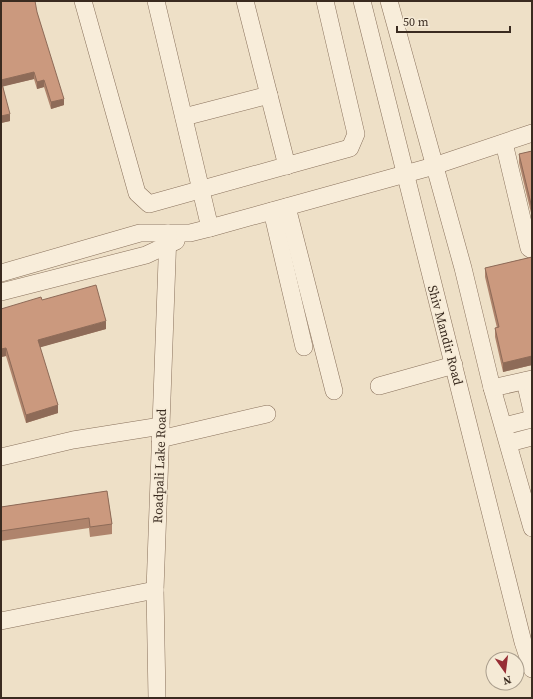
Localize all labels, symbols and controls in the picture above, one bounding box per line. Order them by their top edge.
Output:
scale bar [397,8,510,34]
text: 50 m [403,14,429,30]
street label: Shiv Mandir Road [424,283,467,388]
street label: Roadpali Lake Road [149,408,170,524]
north arrow [485,651,525,691]
text: N [502,672,513,688]

